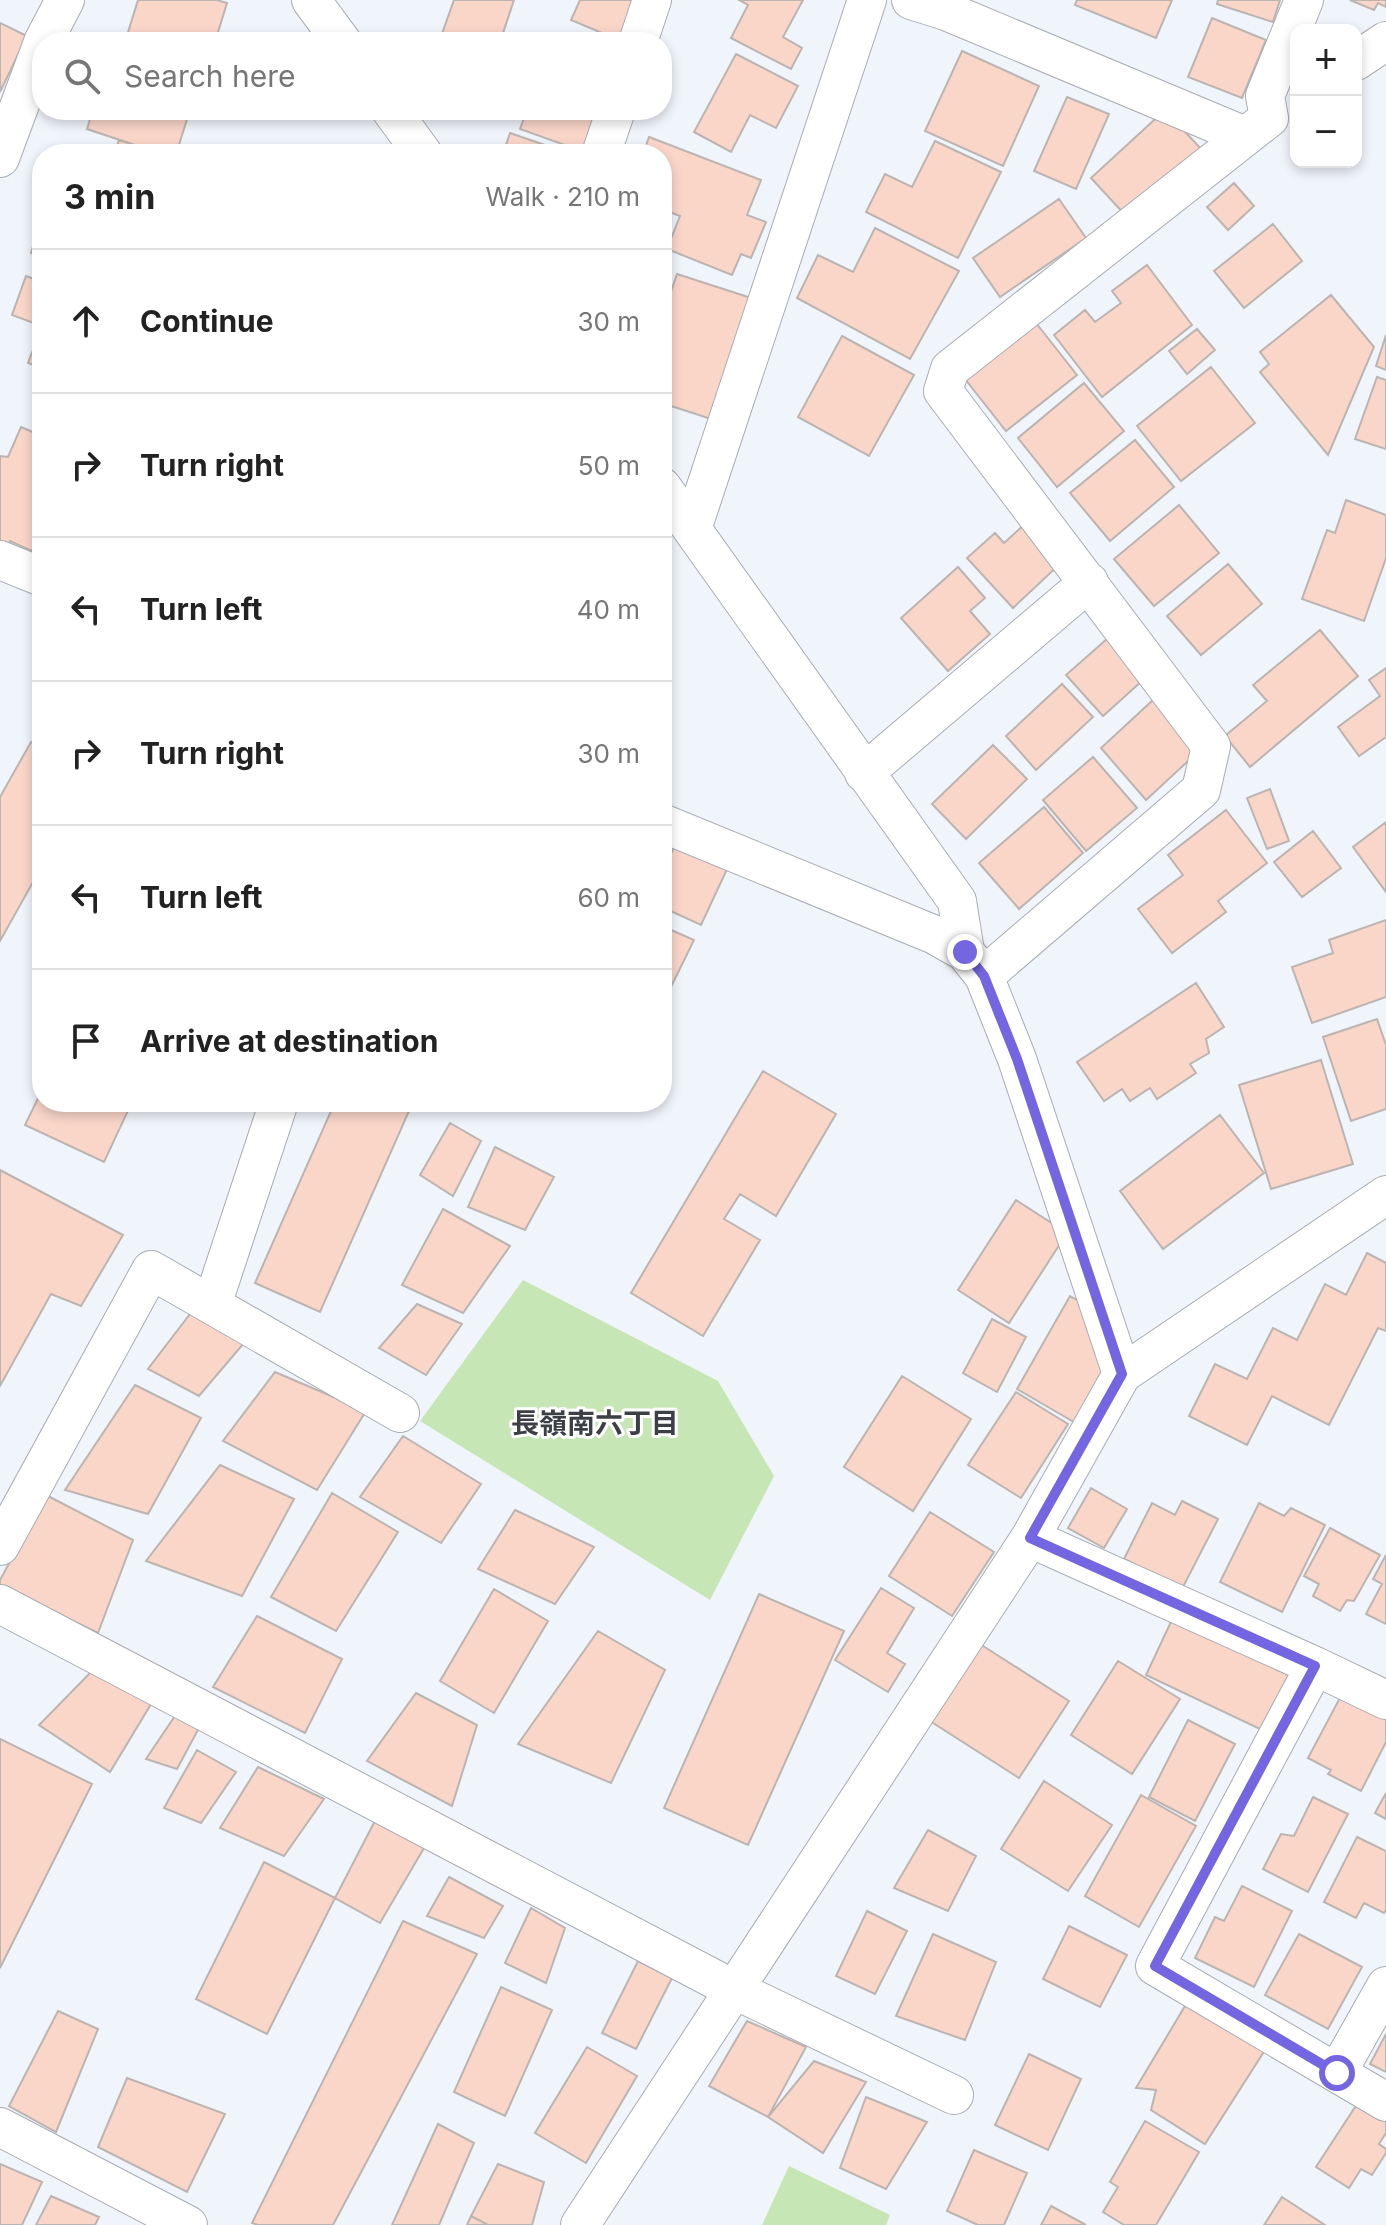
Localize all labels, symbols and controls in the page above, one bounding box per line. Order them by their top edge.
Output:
map controls [1290,24,1362,168]
button: + [1290,24,1362,96]
search box [32,32,672,120]
icon: search [60,54,104,98]
text: Search here [124,58,296,94]
button: − [1290,96,1362,168]
text: 3 min [64,176,155,217]
text: Walk · 210 m [485,181,640,212]
icon: ahead [64,299,108,343]
text: Continue [140,303,274,339]
text: 30 m [577,306,640,337]
icon: right [64,443,108,487]
text: Turn right [140,447,284,483]
text: 50 m [578,450,640,481]
icon: left [64,587,108,631]
text: Turn left [140,591,262,627]
text: 40 m [577,594,640,625]
icon: right [64,731,108,775]
text: Turn right [140,735,284,771]
text: 30 m [577,738,640,769]
icon: left [64,875,108,919]
text: Turn left [140,879,262,915]
text: 60 m [577,882,640,913]
route end [947,934,983,970]
icon: arrive [64,1019,108,1063]
text: Arrive at destination [140,1023,438,1059]
district label: 長嶺南六丁目 [511,1406,679,1440]
route start [1319,2055,1355,2091]

